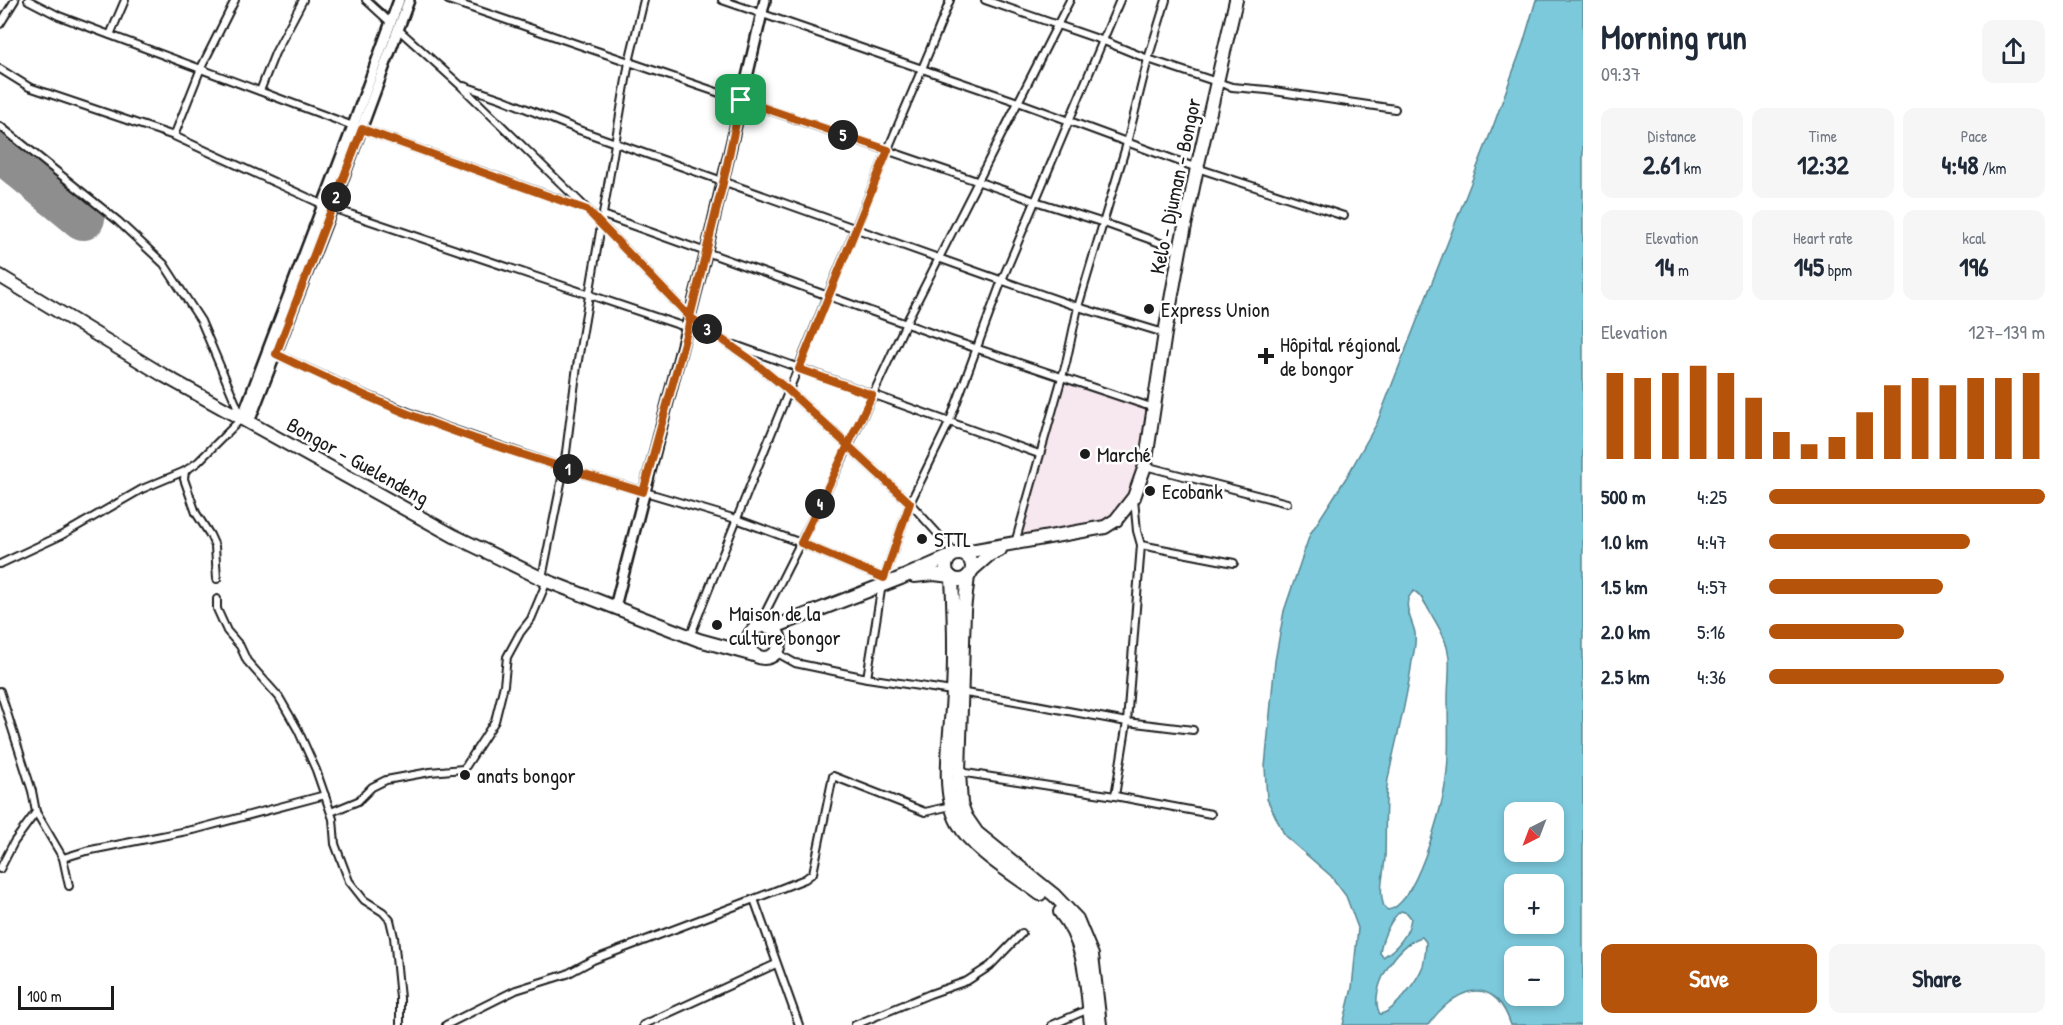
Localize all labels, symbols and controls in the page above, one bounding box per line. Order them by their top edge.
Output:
text: Morning run [1601,15,1747,59]
button: share [1982,20,2045,83]
text: 09:37 [1601,60,1641,87]
pin [715,74,766,125]
icon: arrive [724,83,757,116]
street label: Kelo - Djuman - Bongor [1142,95,1208,277]
pin: 5 [828,120,858,150]
text: 5 [840,124,846,146]
text: Distance [1648,125,1696,147]
text: Time [1809,125,1837,147]
text: Pace [1961,125,1987,147]
text: 2.61 [1643,147,1680,182]
text: 12:32 [1797,147,1849,182]
text: 4:48 [1942,147,1978,182]
text: km [1680,157,1701,179]
text: /km [1978,157,2006,179]
pin: 2 [321,182,351,212]
text: 2 [332,186,340,208]
text: Elevation [1645,227,1699,249]
text: Heart rate [1793,227,1853,249]
text: kcal [1962,227,1986,249]
text: 14 [1655,249,1674,284]
text: 145 [1794,249,1824,284]
text: 196 [1959,249,1989,284]
text: m [1674,259,1689,281]
text: bpm [1824,259,1852,281]
place label: Express Union [1161,295,1270,324]
marker: Express Union [1142,302,1156,316]
pin: 3 [692,314,722,344]
text: 3 [703,318,711,340]
text: Elevation [1601,318,1667,345]
text: 127–139 m [1968,318,2045,345]
place label: Hôpital régional de bongor [1280,330,1401,383]
marker: Hôpital régional de bongor [1257,347,1275,365]
street label: Bongor - Guelendeng [282,410,434,512]
place label: Marché [1097,440,1151,469]
marker: Marché [1078,447,1092,461]
pin: 1 [553,454,583,484]
text: 1 [565,458,571,480]
place label: Ecobank [1162,477,1223,506]
text: 500 m [1601,483,1646,510]
text: 4:25 [1697,483,1727,510]
marker: Ecobank [1143,484,1157,498]
pin: 4 [805,489,835,519]
text: 4 [817,493,823,515]
place label: STTL [934,525,971,554]
text: 1.0 km [1601,528,1648,555]
text: 4:47 [1697,528,1727,555]
marker: STTL [915,532,929,546]
text: 1.5 km [1601,573,1648,600]
text: 4:57 [1697,573,1728,600]
place label: Maison de la culture bongor [729,599,841,652]
marker: Maison de la culture bongor [710,618,724,632]
text: 2.0 km [1601,618,1650,645]
text: 5:16 [1697,618,1725,645]
text: 2.5 km [1601,663,1650,690]
text: 4:36 [1697,663,1726,690]
place label: anats bongor [477,761,576,790]
marker: anats bongor [458,768,472,782]
north arrow [1504,802,1564,862]
map controls [1504,802,1564,1006]
button: + [1504,874,1564,934]
button: Save [1601,944,1817,1013]
button: Share [1829,944,2045,1013]
button: − [1504,946,1564,1006]
scale bar [18,983,114,1010]
text: 100 m [27,985,62,1007]

